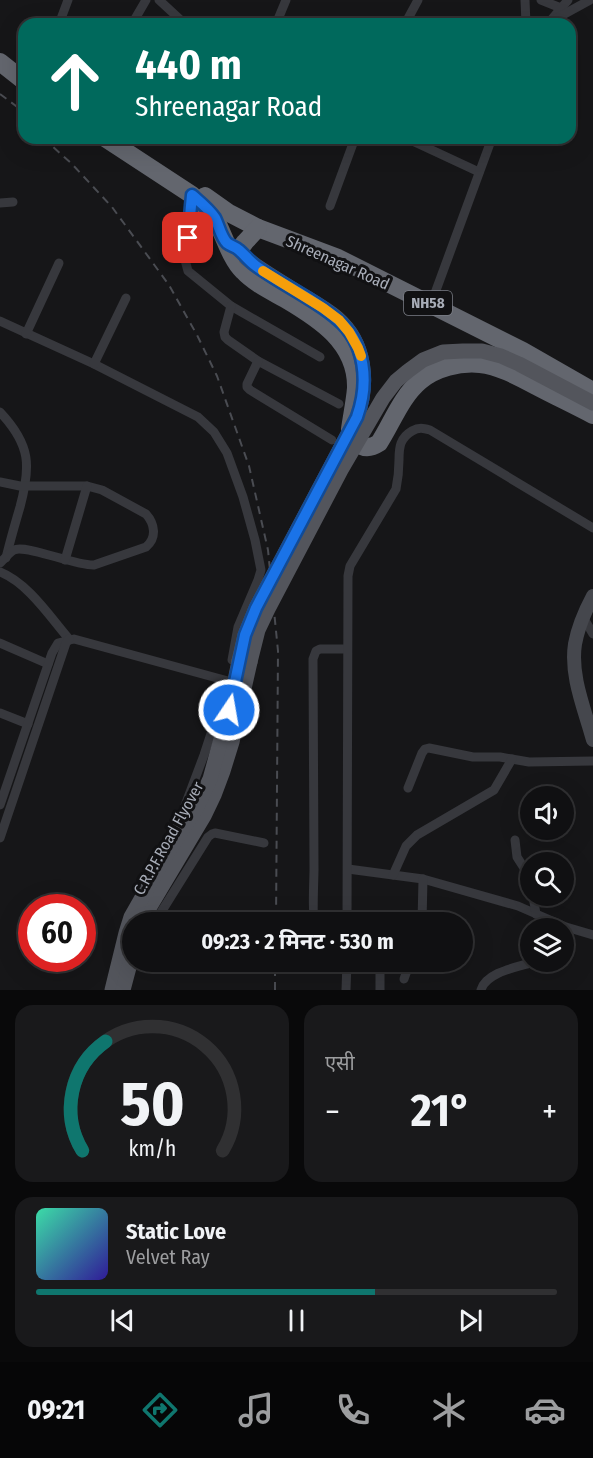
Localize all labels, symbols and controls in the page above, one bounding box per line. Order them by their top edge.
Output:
text: 440 m [135,40,242,90]
icon: ahead [36,42,114,120]
text: Shreenagar Road [135,91,322,123]
pin [162,212,213,263]
icon: arrive [171,221,204,254]
street label: Shreenagar Road [283,231,392,294]
road number: NH58 [404,291,452,315]
position arrow [197,678,261,742]
street label: C.R.P.F.Road Flyover [129,778,208,898]
map controls [520,786,574,972]
button: sound [520,786,574,840]
button: search [520,852,574,906]
speed limit sign: 60 [18,894,96,972]
button: layers [520,918,574,972]
text: 09:23 · 2 मिनट · 530 m [201,928,394,955]
text: एसी [325,1051,355,1075]
text: 50 [120,1067,184,1142]
text: 21° [411,1084,471,1138]
text: − [325,1092,340,1132]
text: + [542,1092,557,1132]
text: km/h [128,1136,176,1162]
text: Static Love [126,1218,226,1245]
text: Velvet Ray [126,1245,210,1269]
icon: previous [106,1304,139,1337]
icon: pause [280,1304,313,1337]
icon: next [454,1304,487,1337]
icon: directions [139,1389,181,1431]
icon: music [235,1389,277,1431]
icon: phone [332,1389,374,1431]
icon: climate [428,1389,470,1431]
icon: car [524,1389,566,1431]
text: 09:21 [27,1394,85,1426]

